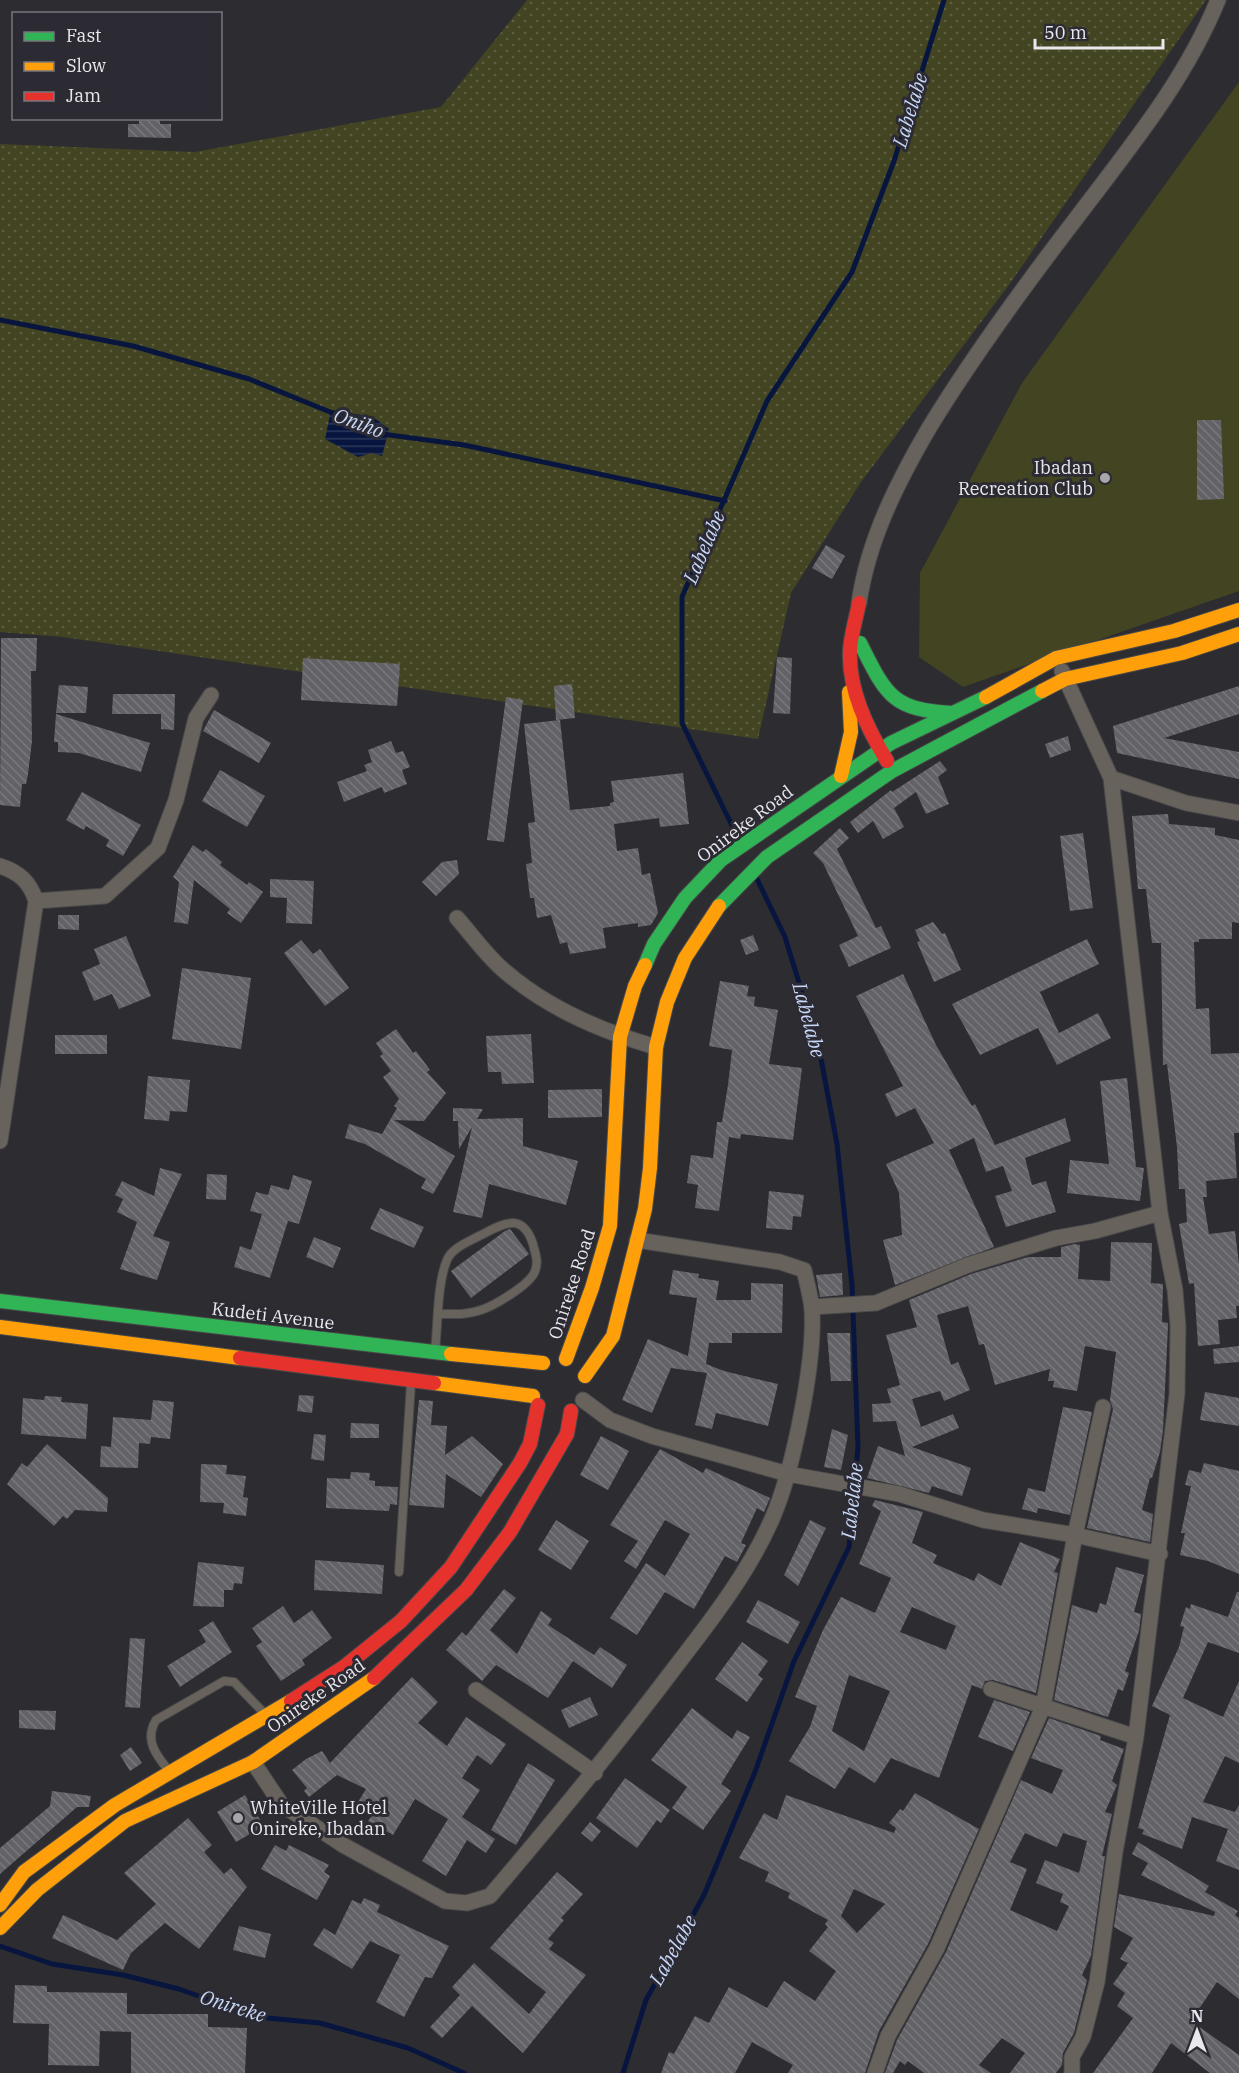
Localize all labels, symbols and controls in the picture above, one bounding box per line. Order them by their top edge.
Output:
legend [12,12,222,120]
scale bar [1035,12,1162,50]
text: 50 m [1044,21,1087,44]
text: Fast [66,24,101,47]
text: Slow [66,54,106,77]
water label: Labelabe [885,69,934,151]
text: Jam [66,84,101,107]
water label: Oniho [330,401,388,444]
place label: Ibadan Recreation Club [958,456,1093,500]
marker: Ibadan Recreation Club [1098,471,1112,485]
water label: Labelabe [676,506,731,588]
street label: Onireke Road [692,780,797,867]
water label: Labelabe [786,978,832,1060]
street label: Onireke Road [543,1226,600,1342]
street label: Kudeti Avenue [210,1297,336,1334]
water label: Labelabe [834,1461,869,1541]
street label: Onireke Road [262,1653,369,1738]
place label: WhiteVille Hotel Onireke, Ibadan [250,1796,387,1840]
marker: WhiteVille Hotel Onireke, Ibadan [231,1811,245,1825]
water label: Labelabe [642,1910,703,1991]
water label: Onireke [197,1983,270,2028]
north arrow [1167,2001,1227,2061]
text: N [1191,2006,1203,2026]

